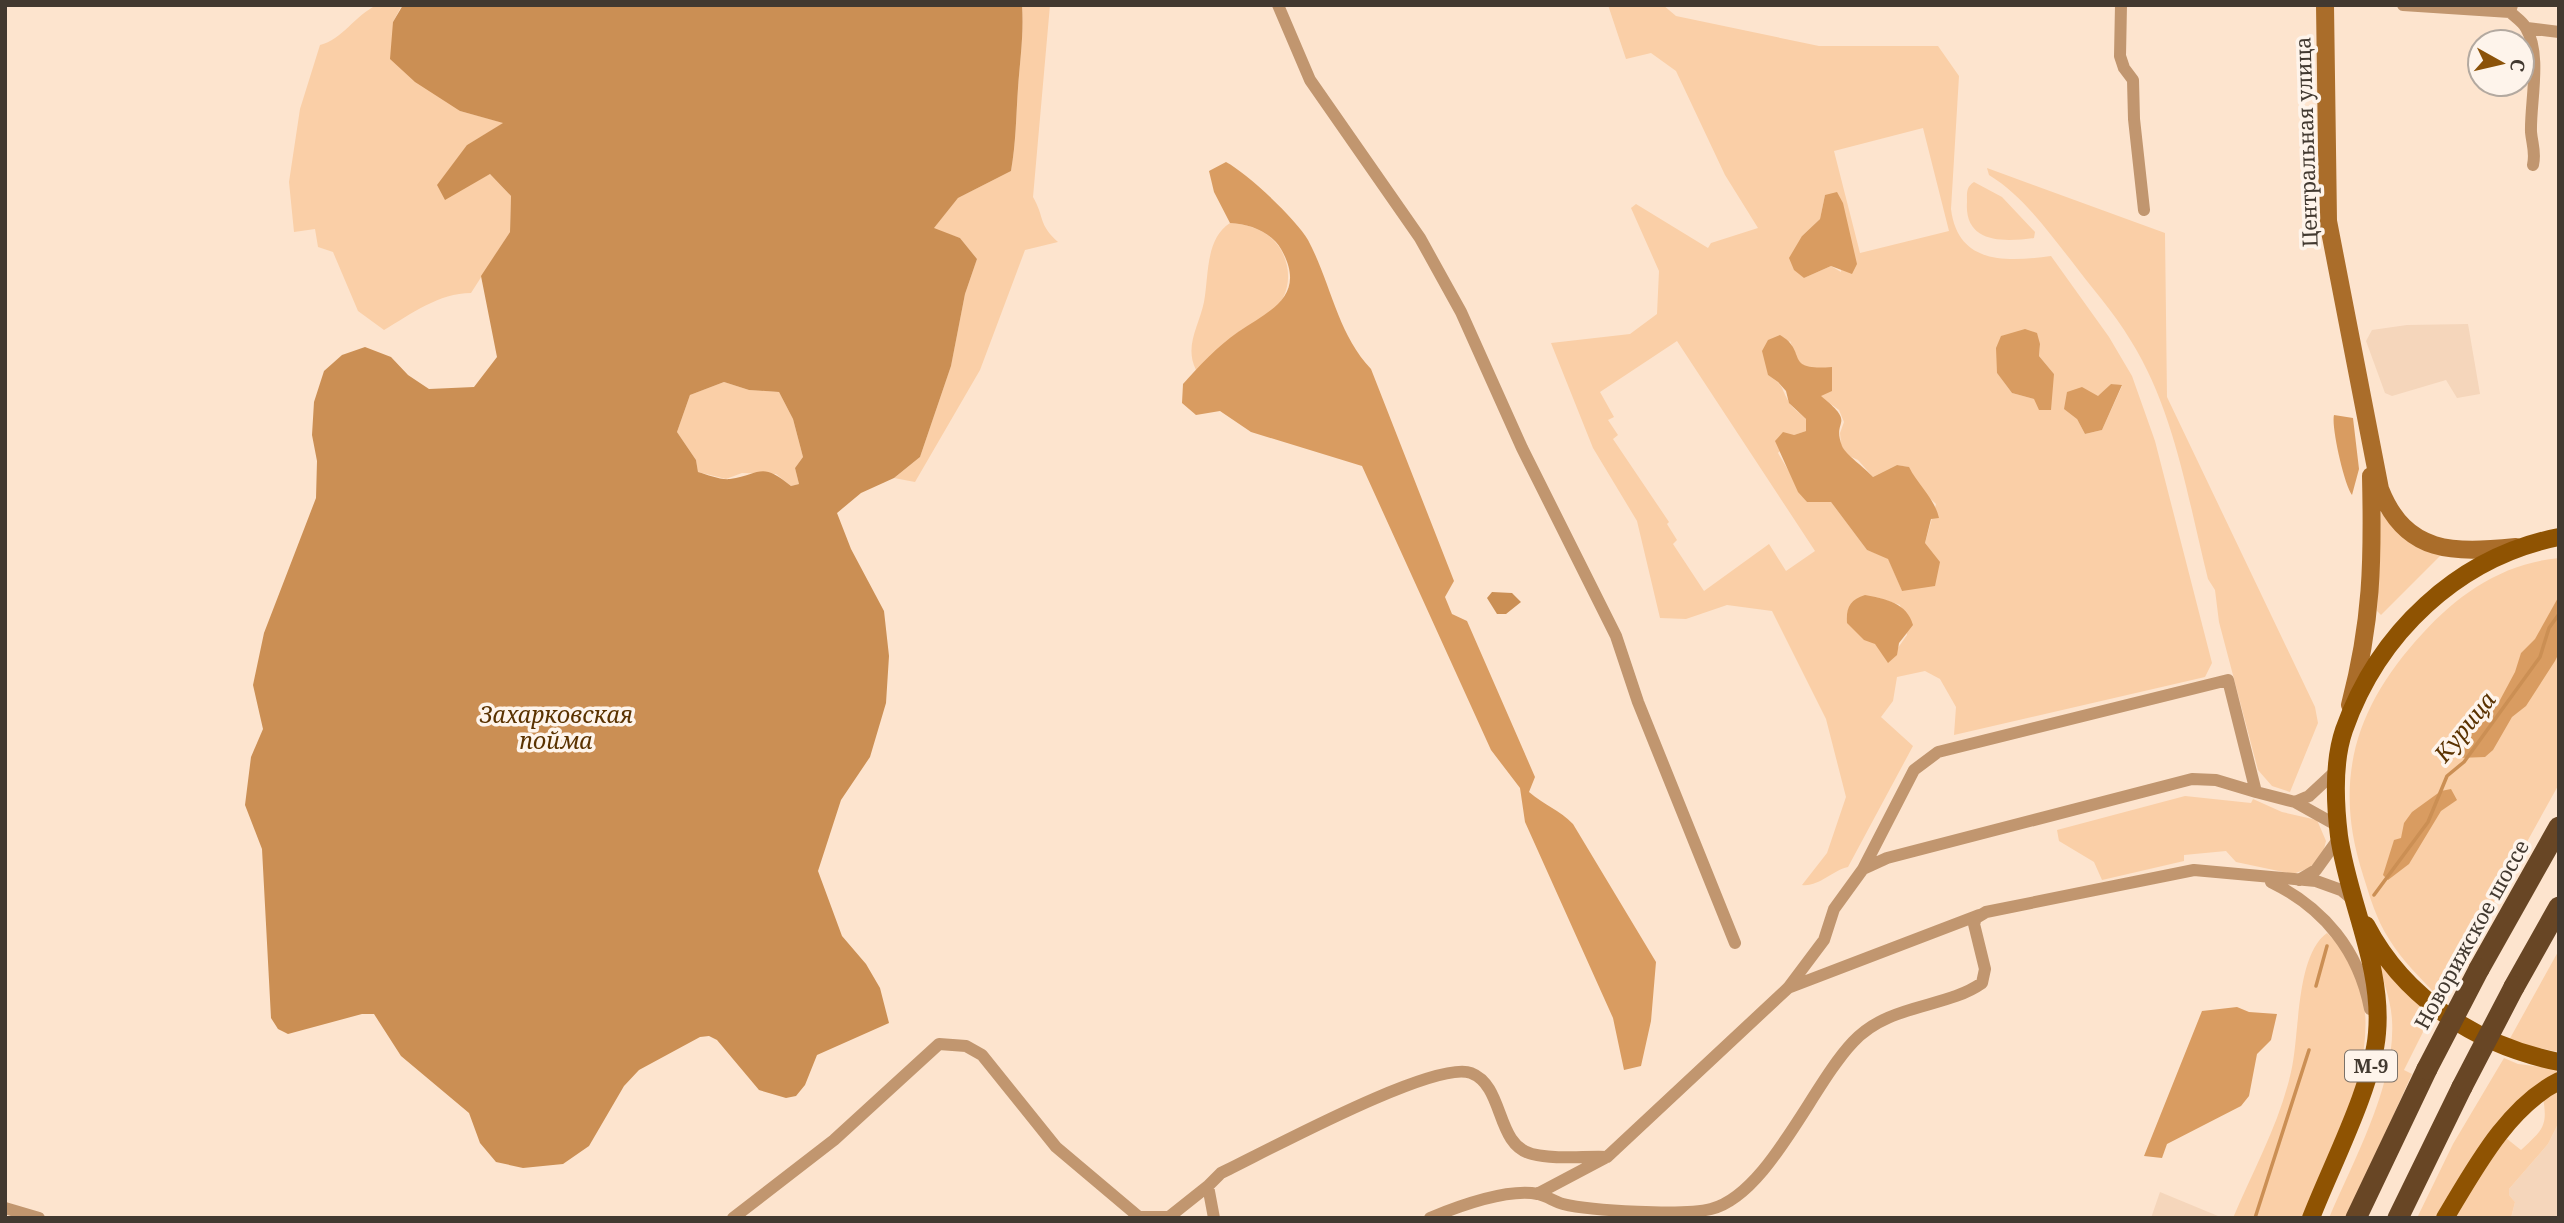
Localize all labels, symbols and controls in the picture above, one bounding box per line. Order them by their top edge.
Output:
north arrow [2466,28,2536,98]
street label: Центральная улица [2288,36,2324,248]
text: С [2504,57,2532,73]
water label: Курица [2425,684,2502,769]
water label: Захарковская пойма [479,698,633,756]
street label: Новорижское шоссе [2407,835,2535,1034]
road number: М-9 [2345,1050,2397,1082]

